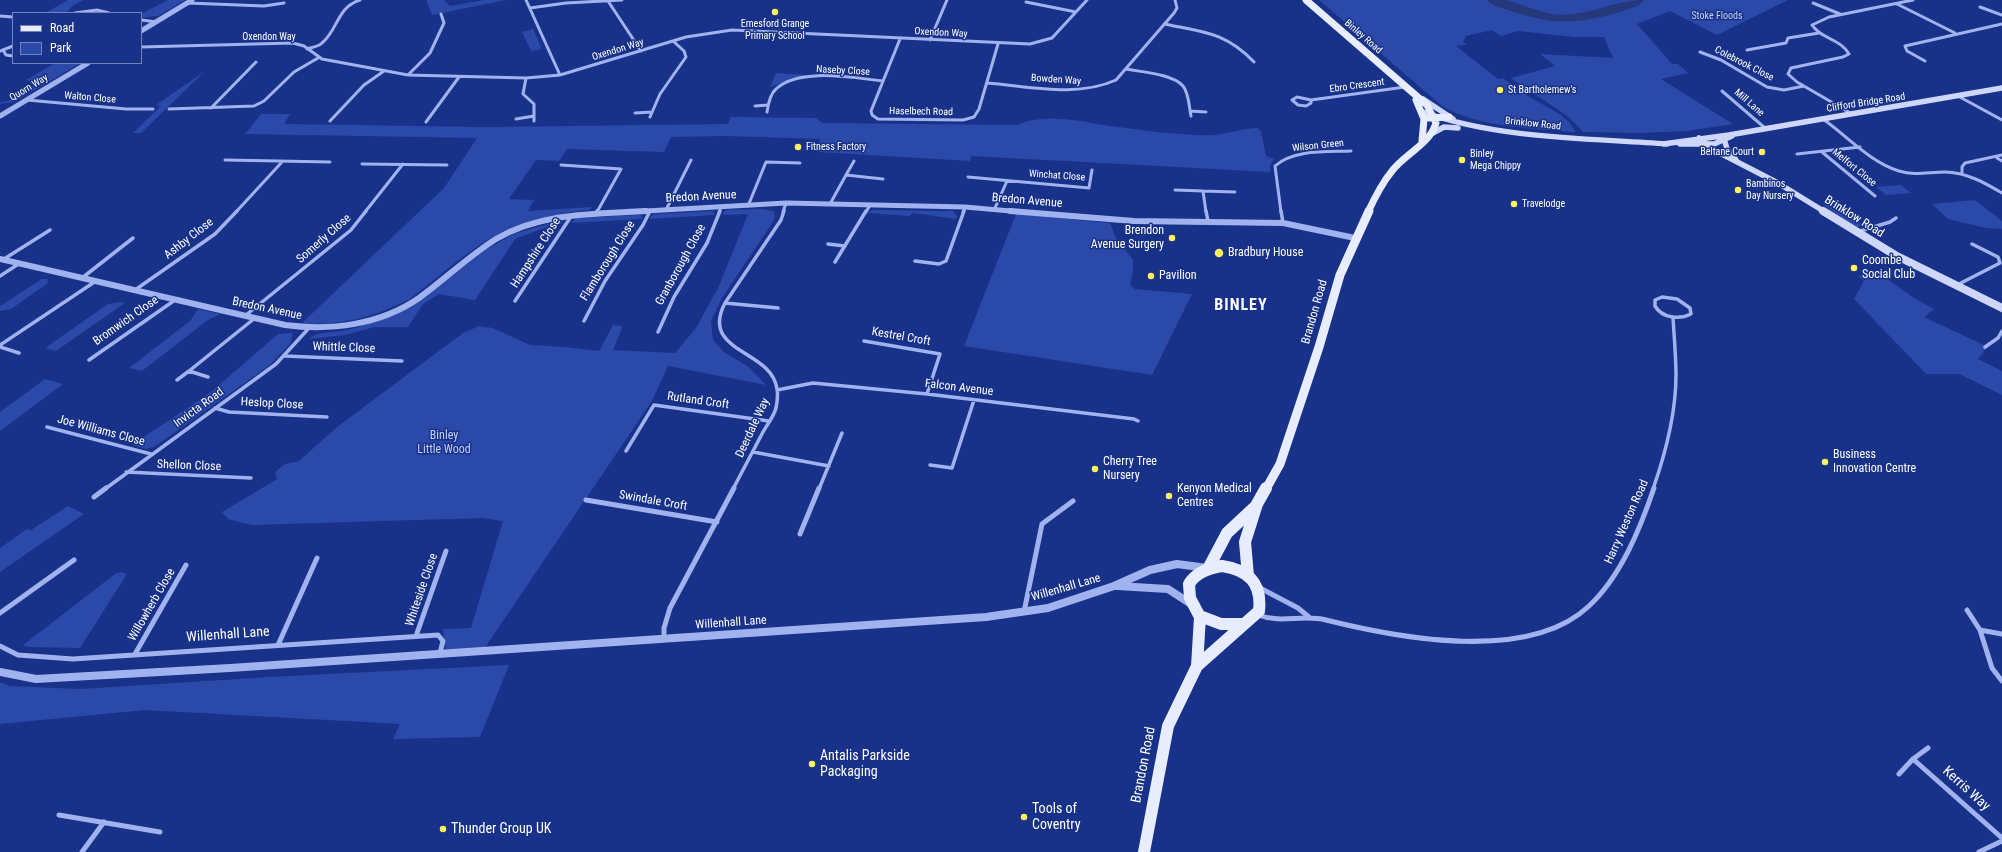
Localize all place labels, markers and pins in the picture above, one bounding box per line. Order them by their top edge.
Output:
marker: Ernesford Grange Primary School [770,7,780,17]
place label: Ernesford Grange Primary School [741,18,809,42]
place label: St Bartholemew's [1508,84,1576,96]
marker: St Bartholemew's [1495,85,1505,95]
place label: Fitness Factory [806,141,866,153]
marker: Fitness Factory [793,142,803,152]
place label: Beltane Court [1700,146,1754,158]
marker: Beltane Court [1757,147,1767,157]
place label: Binley Mega Chippy [1470,148,1521,172]
marker: Binley Mega Chippy [1457,155,1467,165]
place label: Bambinos Day Nursery [1746,178,1794,202]
marker: Bambinos Day Nursery [1733,185,1743,195]
place label: Travelodge [1522,198,1565,210]
marker: Travelodge [1509,199,1519,209]
place label: Brendon Avenue Surgery [1091,224,1164,252]
marker: Brendon Avenue Surgery [1167,233,1177,243]
place label: Bradbury House [1228,246,1303,260]
marker: Bradbury House [1213,247,1225,259]
place label: Coombe Social Club [1862,254,1915,282]
marker: Coombe Social Club [1849,263,1859,273]
place label: Pavilion [1159,269,1196,283]
marker: Pavilion [1146,271,1156,281]
place label: Business Innovation Centre [1833,448,1916,476]
place label: Cherry Tree Nursery [1103,455,1157,483]
marker: Business Innovation Centre [1820,457,1830,467]
marker: Cherry Tree Nursery [1090,464,1100,474]
place label: Kenyon Medical Centres [1177,482,1252,510]
marker: Kenyon Medical Centres [1164,491,1174,501]
place label: Antalis Parkside Packaging [820,748,910,780]
marker: Antalis Parkside Packaging [807,759,817,769]
place label: Tools of Coventry [1032,801,1080,834]
marker: Tools of Coventry [1019,812,1029,822]
place label: Thunder Group UK [451,821,551,837]
marker: Thunder Group UK [438,824,448,834]

